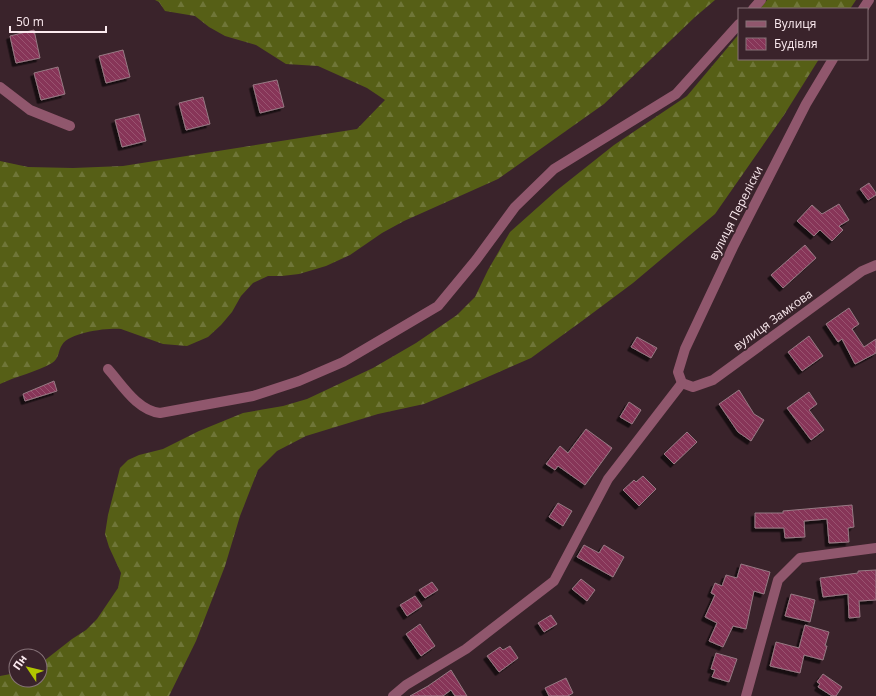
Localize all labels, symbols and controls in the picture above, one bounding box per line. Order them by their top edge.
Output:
scale bar [10,8,106,34]
legend [738,8,868,60]
text: 50 m [16,13,44,30]
text: Вулиця [774,15,816,32]
text: Будівля [774,35,818,52]
street label: вулиця Переліски [704,163,767,263]
street label: вулиця Замкова [730,285,816,354]
north arrow [8,648,48,688]
text: Пн [9,651,30,673]

